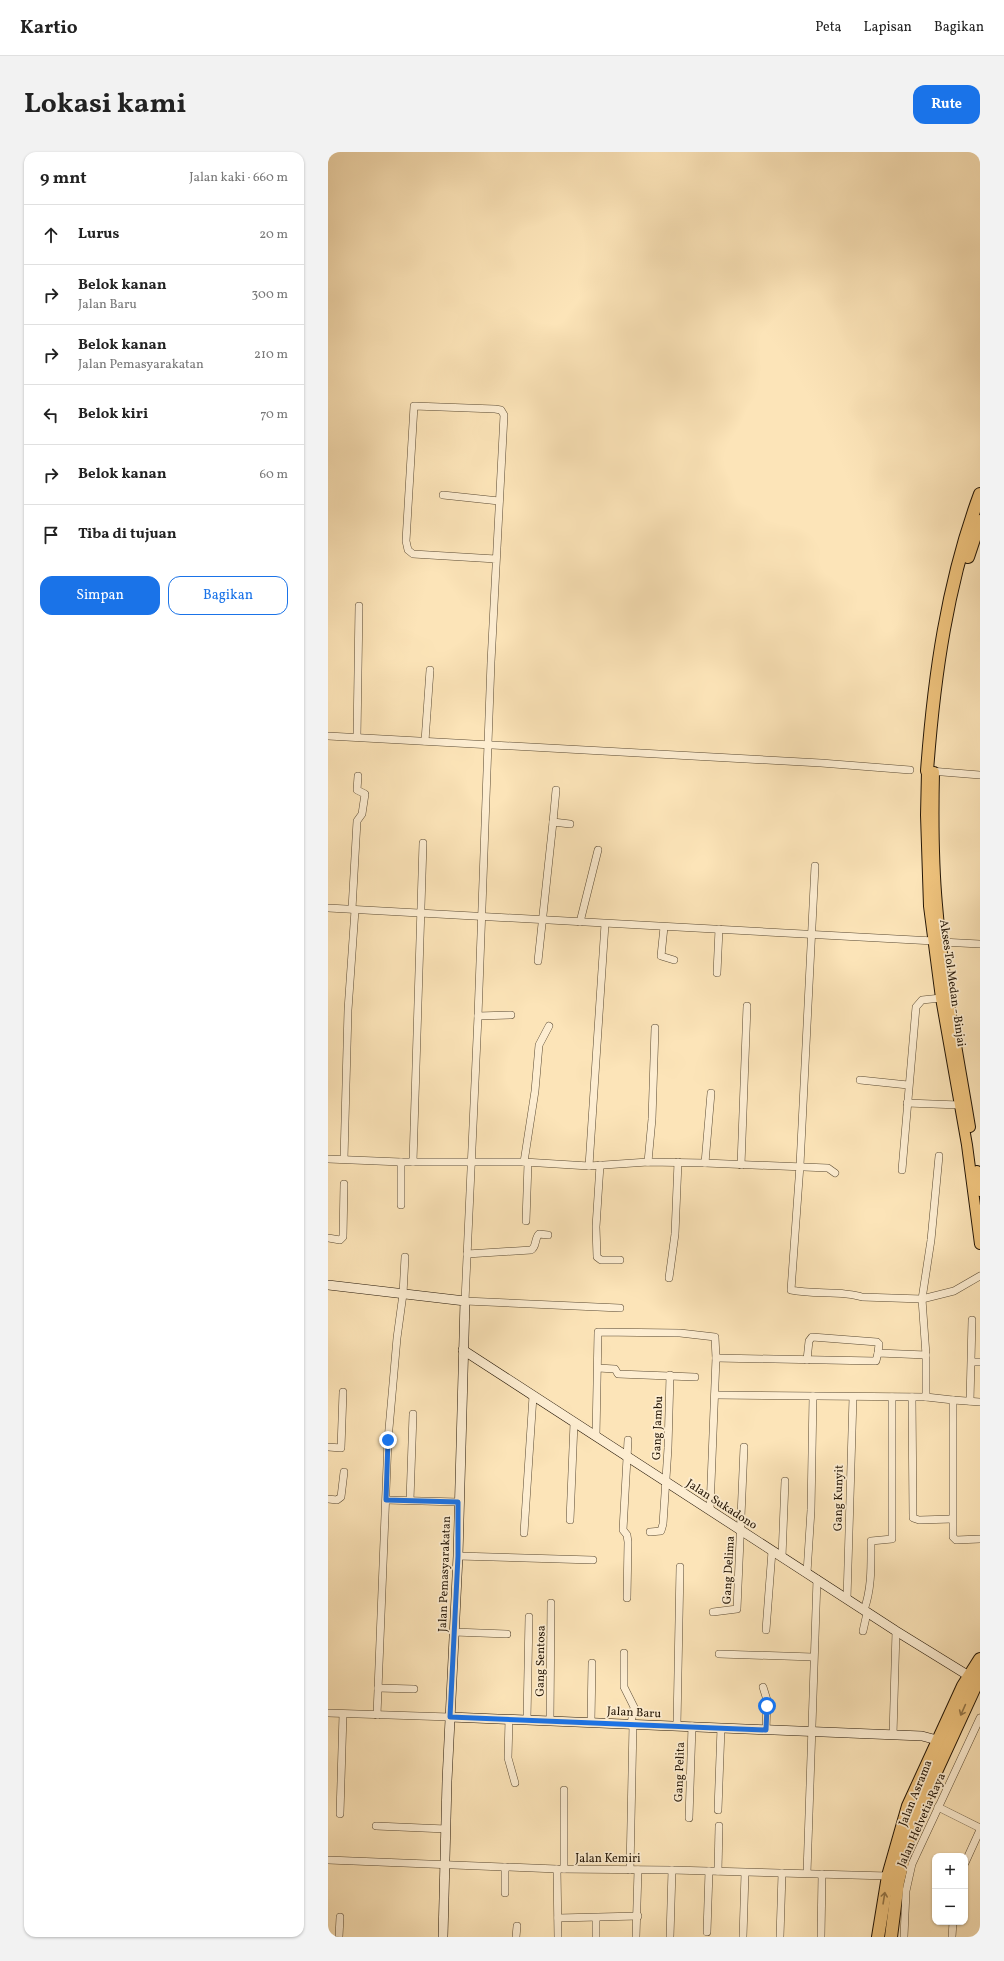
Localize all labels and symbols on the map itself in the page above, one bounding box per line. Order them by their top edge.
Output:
street label: Akses Tol Medan - Binjai [935,918,969,1048]
street label: Gang Jambu [649,1395,667,1460]
route end [379,1431,397,1449]
street label: Gang Kunyit [830,1465,848,1531]
street label: Jalan Sukadono [683,1476,760,1534]
street label: Jalan Pemasyarakatan [435,1516,455,1632]
street label: Gang Delima [719,1535,739,1605]
street label: Gang Sentosa [532,1625,550,1697]
route start [758,1697,776,1715]
one-way arrow [959,1703,967,1715]
street label: Jalan Baru [606,1704,662,1722]
street label: Gang Pelita [671,1742,689,1802]
street label: Jalan Asrama [895,1758,937,1829]
street label: Jalan Helvetia Raya [894,1771,950,1870]
street label: Jalan Kemiri [575,1851,641,1867]
one-way arrow [880,1892,888,1905]

